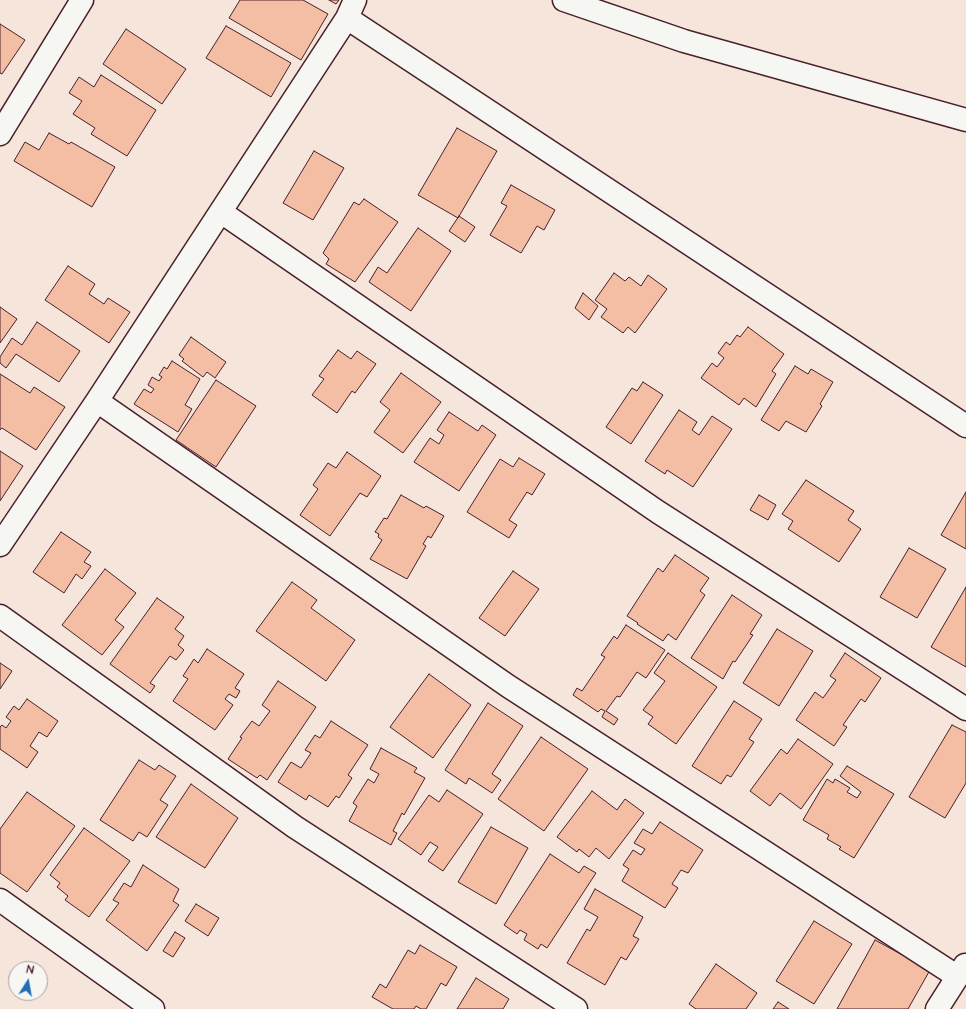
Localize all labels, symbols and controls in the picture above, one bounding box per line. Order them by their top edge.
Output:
north arrow [8,961,48,1001]
text: N [25,962,35,978]

